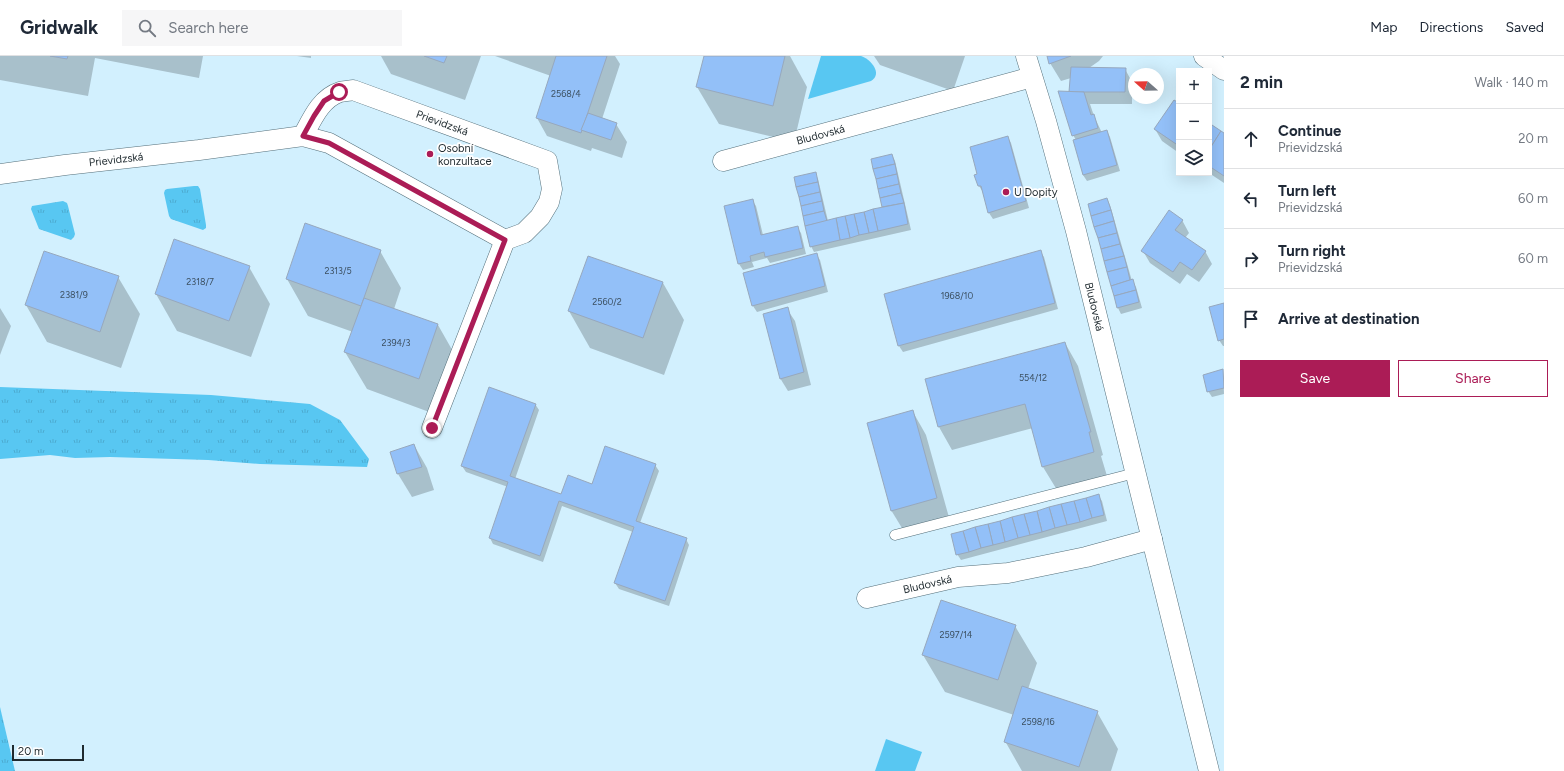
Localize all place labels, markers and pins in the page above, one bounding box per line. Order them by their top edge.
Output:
place label: Osobní konzultace [438,142,491,168]
marker: Osobní konzultace [425,149,435,159]
place label: U Dopity [1014,186,1058,199]
marker: U Dopity [1001,187,1011,197]

